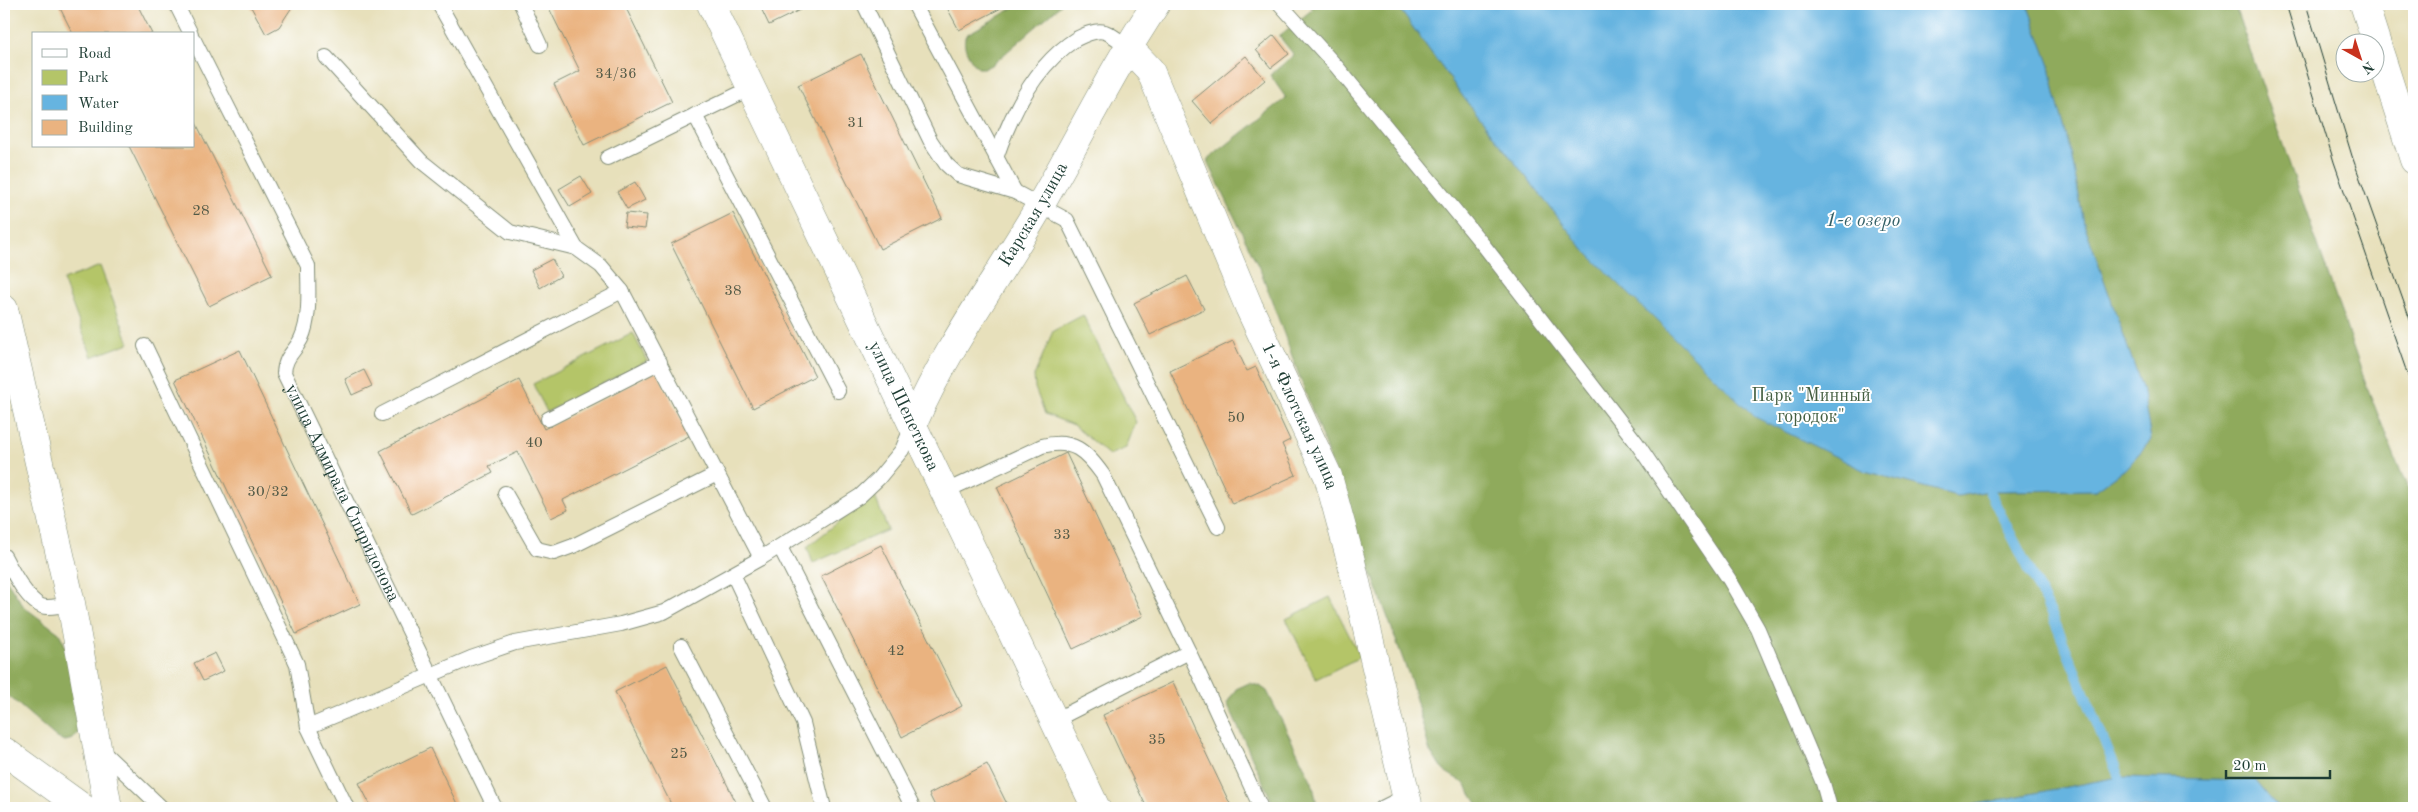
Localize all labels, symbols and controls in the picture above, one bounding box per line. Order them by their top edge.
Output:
legend [32,32,195,148]
north arrow [2336,32,2386,82]
text: Road [78,47,112,62]
text: N [2359,59,2376,76]
house number: 34/36 [595,67,637,82]
text: Park [78,71,109,86]
text: Water [78,97,119,112]
house number: 31 [847,116,865,131]
text: Building [78,121,133,136]
street label: Карская улица [996,159,1071,270]
house number: 28 [192,204,210,219]
water label: 1-е озеро [1826,212,1901,231]
house number: 38 [724,284,742,299]
street label: улица Шепеткова [865,339,942,474]
street label: 1-я Флотская улица [1258,340,1340,492]
street label: улица Адмирала Спиридонова [282,381,403,605]
park label: Парк "Минный городок" [1751,387,1871,426]
house number: 50 [1227,411,1245,426]
house number: 40 [525,436,543,451]
house number: 30/32 [247,485,289,500]
house number: 33 [1053,528,1071,543]
house number: 42 [887,644,905,659]
house number: 35 [1148,733,1166,748]
house number: 25 [670,747,688,762]
scale bar [2226,747,2329,779]
text: 20 m [2233,759,2267,774]

